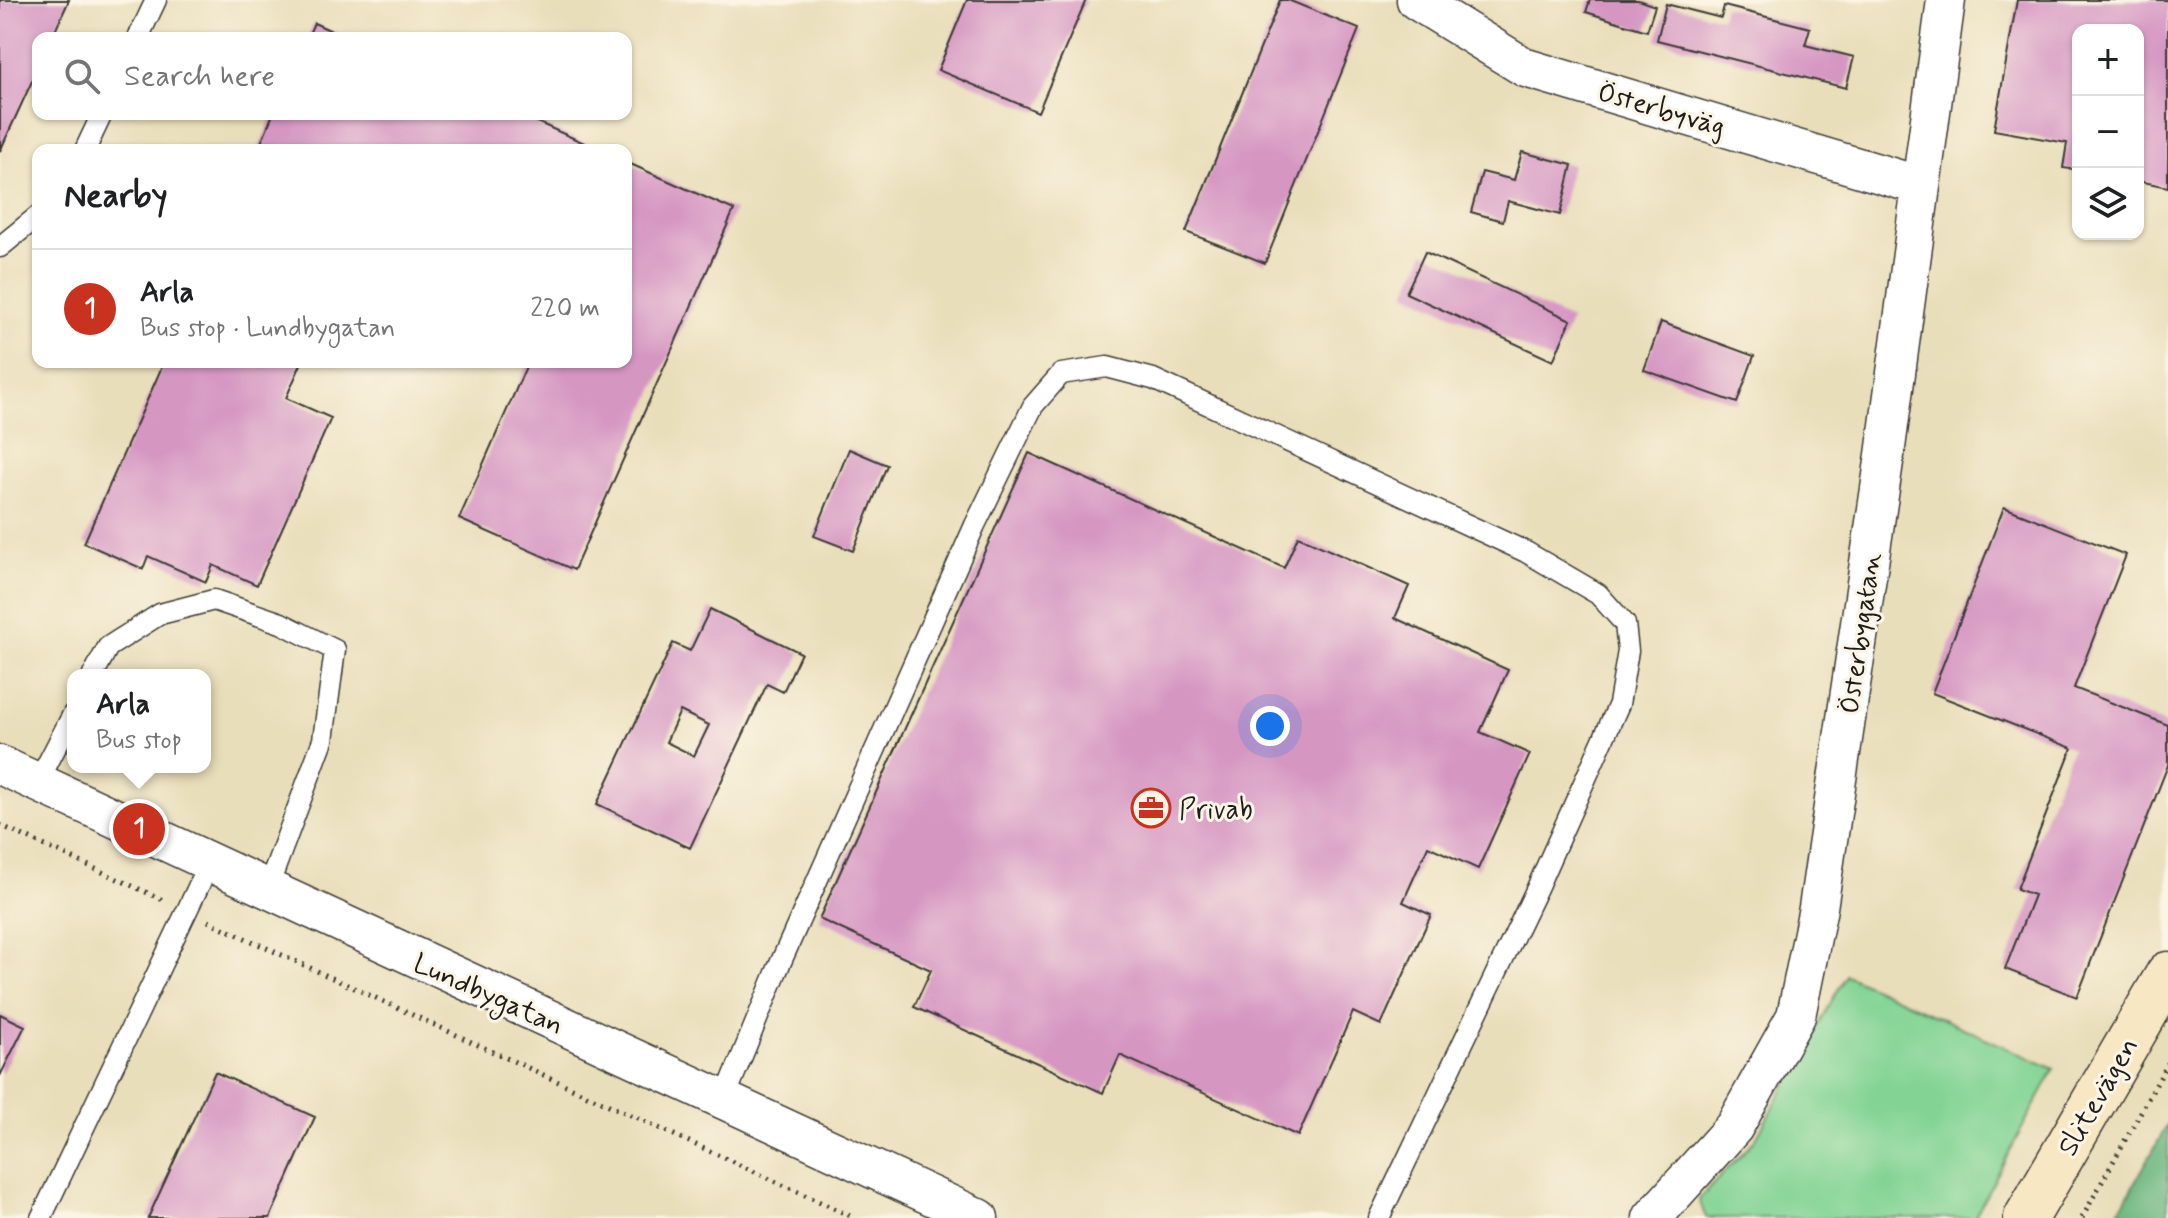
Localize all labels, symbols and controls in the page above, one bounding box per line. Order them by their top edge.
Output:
map controls [2072,24,2144,240]
button: + [2072,24,2144,96]
search box [32,32,632,120]
icon: search [60,54,104,98]
text: Search here [124,57,275,96]
street label: Österbyväg [1593,75,1729,146]
button: − [2072,96,2144,168]
button: layers [2072,168,2144,240]
text: Nearby [64,174,168,219]
text: Arla [140,273,194,312]
text: 1 [84,292,96,326]
text: 220 m [530,292,600,326]
text: Bus stop · Lundbygatan [140,312,395,346]
street label: Österbygatan [1832,550,1891,716]
popup [67,669,211,773]
text: Arla [96,685,150,724]
your location [1250,706,1290,746]
text: Bus stop [96,724,182,758]
office icon: Privab [1130,787,1172,829]
place label: Privab [1179,792,1253,829]
pin: 1 [113,799,165,859]
street label: Lundbygatan [406,946,569,1047]
street label: Slitevägen [2050,1031,2148,1163]

